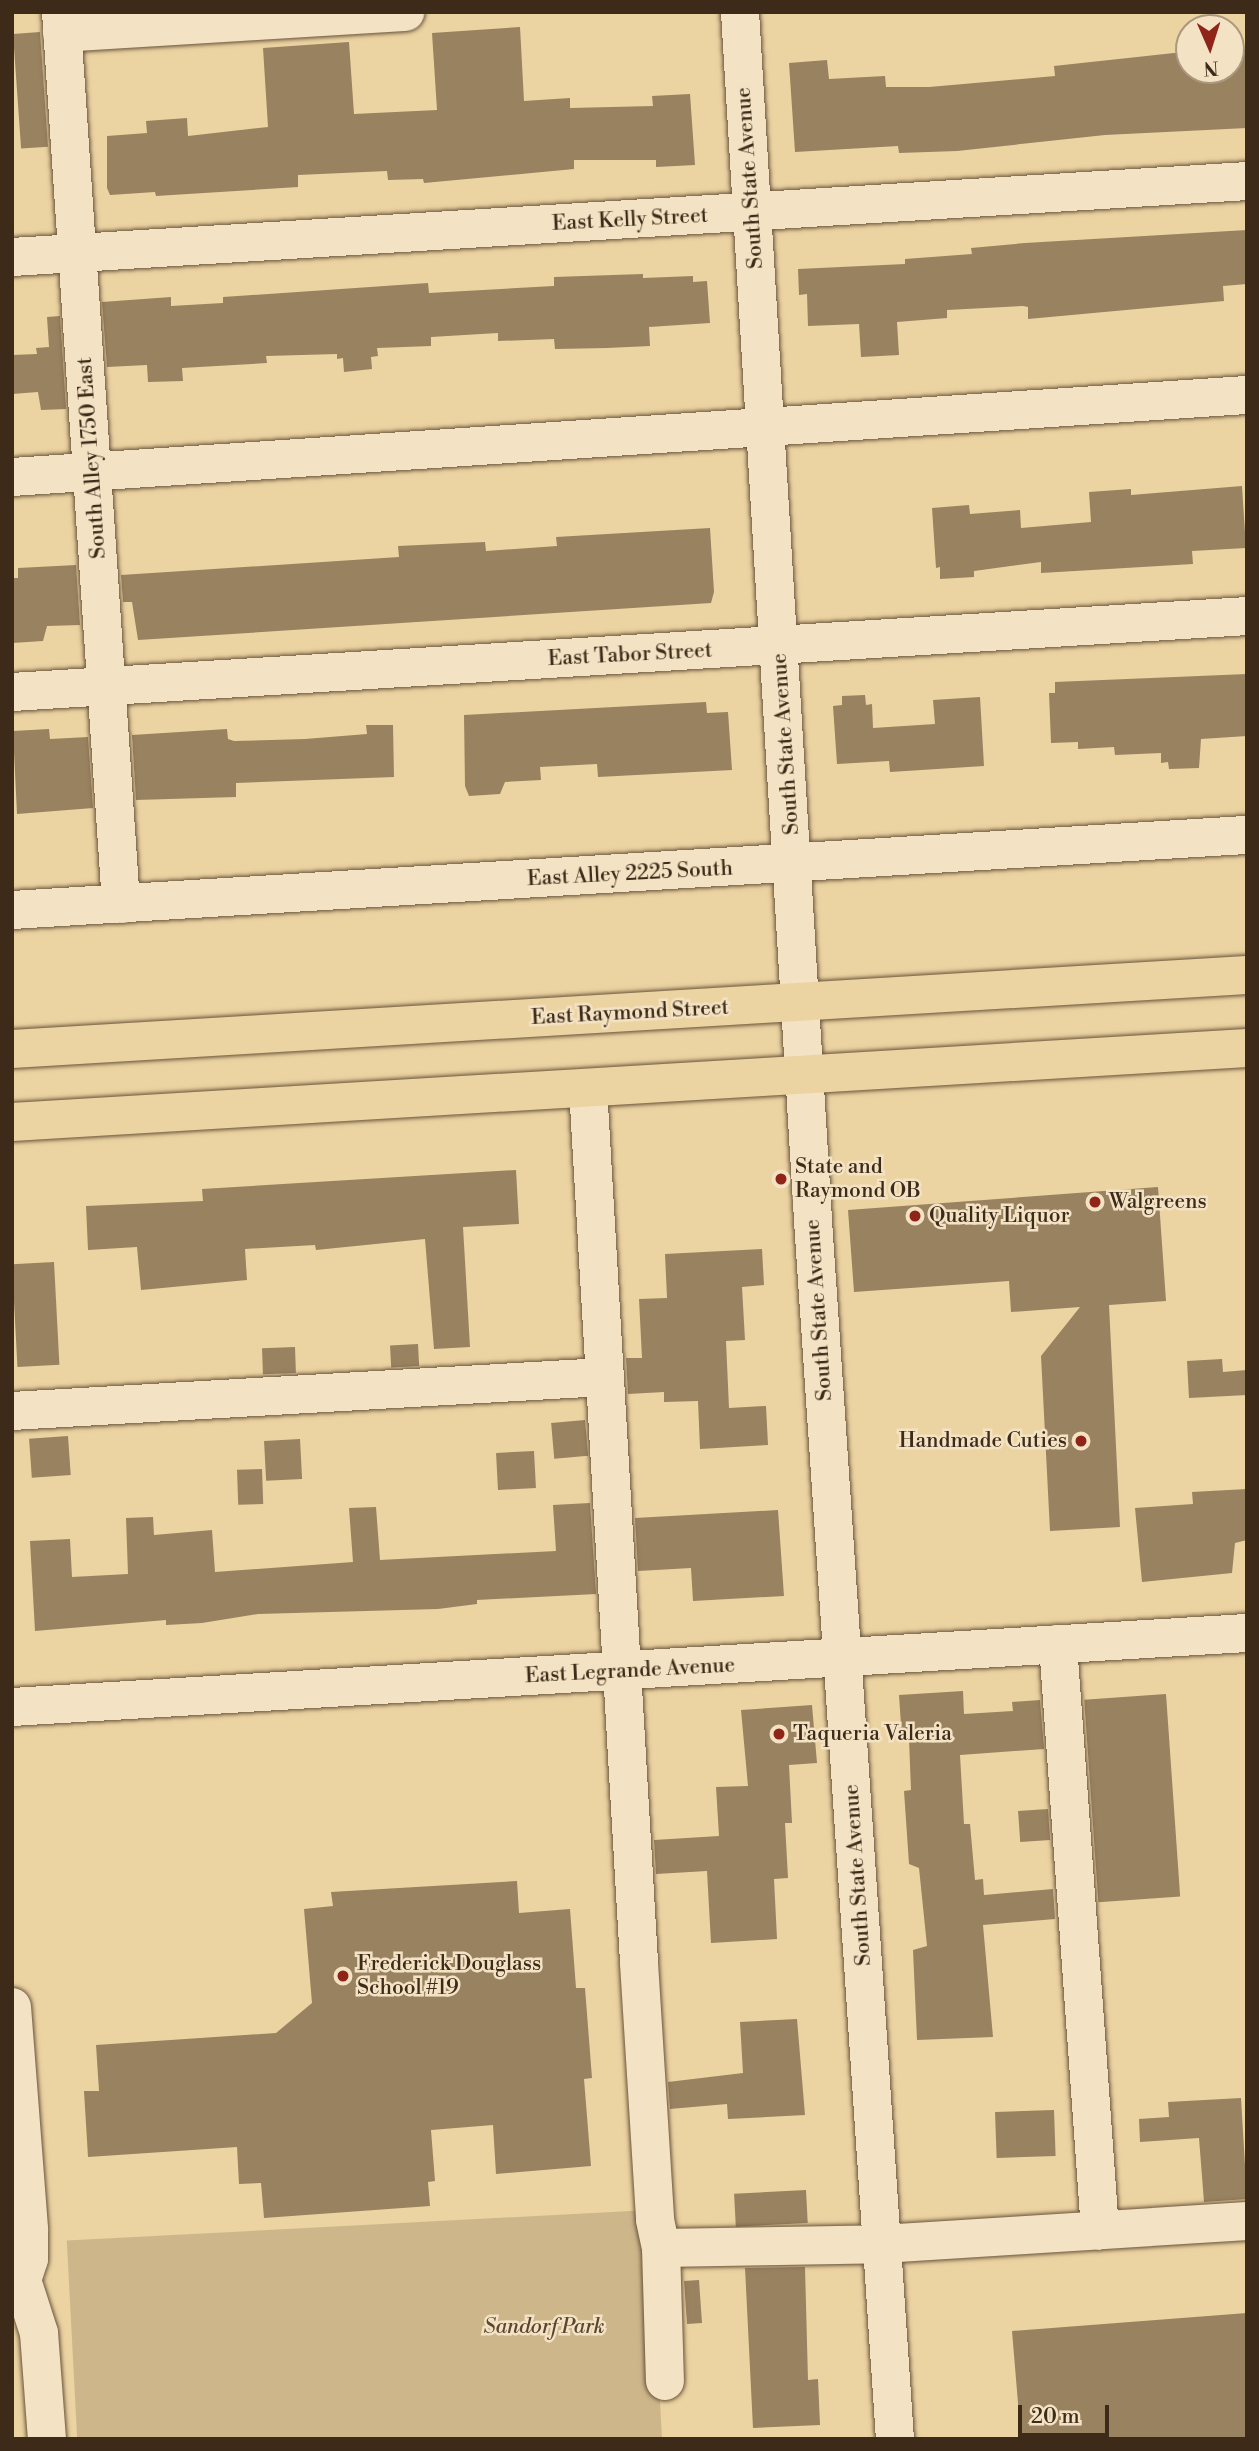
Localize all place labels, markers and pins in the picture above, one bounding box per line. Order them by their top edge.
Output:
place label: State and Raymond OB [795,1154,921,1204]
marker: State and Raymond OB [773,1171,789,1187]
place label: Walgreens [1109,1189,1207,1215]
marker: Walgreens [1087,1194,1103,1210]
place label: Quality Liquor [929,1203,1070,1229]
marker: Quality Liquor [907,1208,923,1224]
place label: Handmade Cuties [899,1428,1067,1454]
marker: Handmade Cuties [1073,1433,1089,1449]
place label: Taqueria Valeria [793,1721,952,1747]
marker: Taqueria Valeria [771,1726,787,1742]
place label: Frederick Douglass School #19 [357,1951,541,2001]
marker: Frederick Douglass School #19 [335,1968,351,1984]

